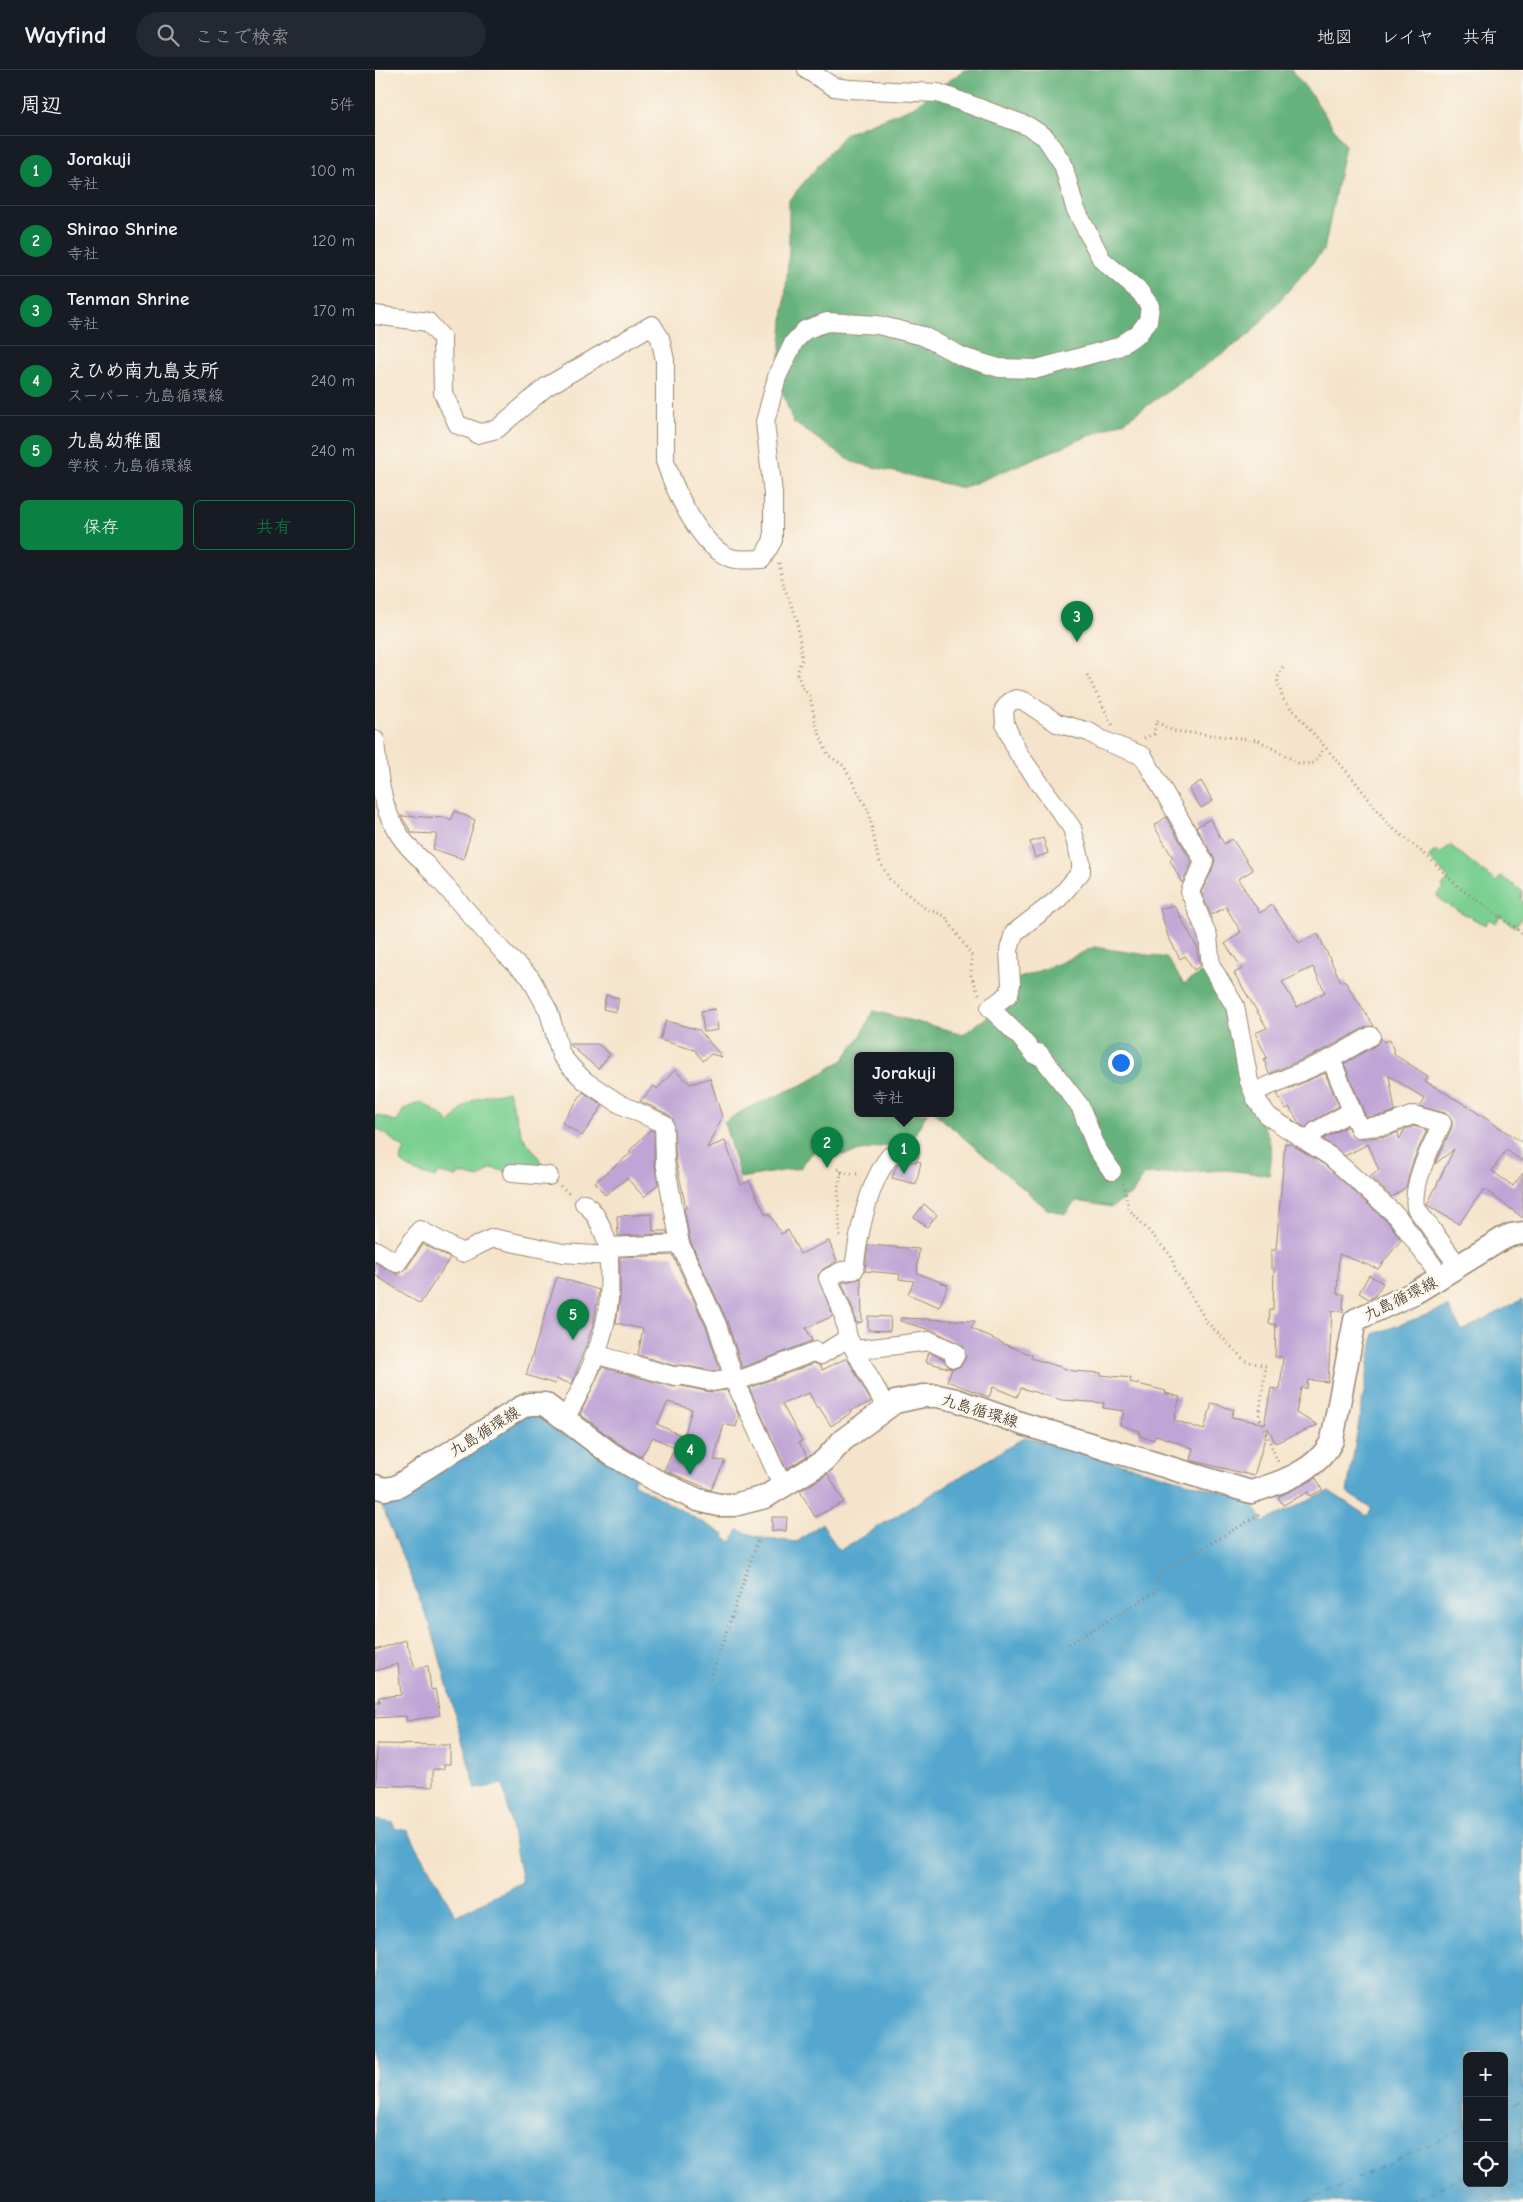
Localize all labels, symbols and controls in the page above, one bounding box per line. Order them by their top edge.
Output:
search box [136,12,486,57]
text: Wayfind [25,21,106,49]
icon: search [154,21,182,49]
text: ここで検索 [194,26,289,48]
text: 地図 [1317,27,1353,48]
text: レイヤ [1381,27,1434,48]
text: 共有 [1462,27,1498,48]
text: 周辺 [20,93,62,117]
text: 5件 [330,96,355,114]
text: Jorakuji [67,148,131,170]
text: 1 [33,162,39,180]
text: 100 m [311,162,355,180]
text: 寺社 [67,175,99,193]
text: Shirao Shrine [67,218,178,240]
text: 2 [32,232,40,250]
text: 120 m [312,232,355,250]
text: 寺社 [67,245,99,263]
text: Tenman Shrine [67,288,189,310]
text: 3 [32,302,40,320]
text: 170 m [313,302,355,320]
text: 寺社 [67,315,99,333]
text: えひめ南九島支所 [67,360,219,382]
text: 4 [32,372,40,390]
text: 240 m [311,372,355,390]
text: スーパー · 九島循環線 [67,387,224,405]
text: 九島幼稚園 [67,430,162,452]
text: 5 [32,442,40,460]
text: 240 m [311,442,355,460]
text: 学校 · 九島循環線 [67,457,193,475]
button: 保存 [20,500,183,550]
button: 共有 [193,500,355,550]
pin: 3 [1061,601,1093,642]
your location [1108,1050,1134,1076]
popup [854,1052,954,1117]
text: Jorakuji [872,1062,936,1084]
text: 寺社 [872,1089,904,1107]
pin: 2 [811,1127,843,1168]
pin: 1 [888,1133,920,1174]
street label: 九島循環線 [1361,1273,1440,1325]
pin: 5 [557,1299,589,1340]
street label: 九島循環線 [939,1391,1021,1431]
street label: 九島循環線 [446,1403,523,1461]
pin: 4 [674,1434,706,1475]
map controls [1463,2052,1508,2187]
button: + [1463,2052,1508,2097]
button: − [1463,2097,1508,2142]
button: locate [1463,2142,1508,2187]

